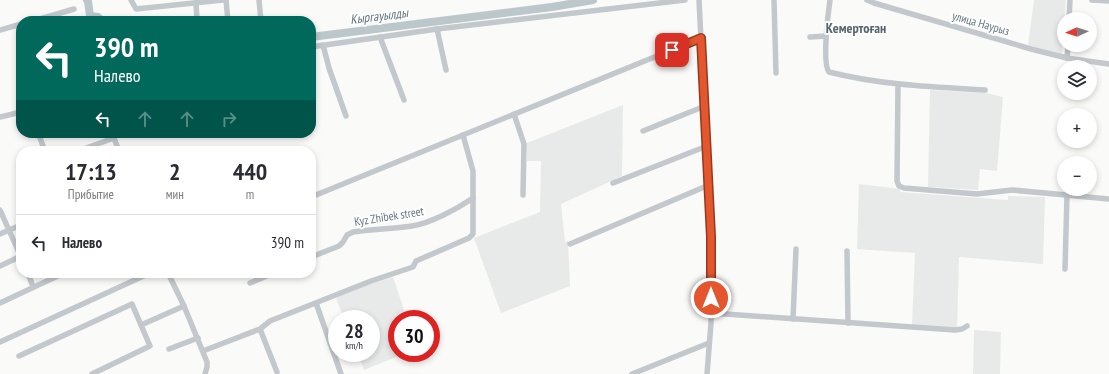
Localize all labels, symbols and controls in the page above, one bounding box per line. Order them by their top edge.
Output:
water label: Кыргауылды [349,4,410,28]
street label: улица Наурыз [951,8,1011,38]
north arrow [1057,12,1097,52]
map controls [1057,12,1097,196]
district label: Кемертоған [826,19,886,37]
text: 390 m [94,28,158,65]
icon: left [28,32,80,84]
pin [655,33,689,67]
icon: arrive [661,39,683,61]
button: layers [1057,60,1097,100]
text: Налево [94,64,141,87]
icon: left [92,108,114,130]
icon: ahead [134,108,156,130]
icon: ahead [176,108,198,130]
icon: right [218,108,240,130]
button: + [1057,108,1097,148]
text: 17:13 [65,156,117,187]
text: 2 [169,156,180,187]
text: 440 [233,156,267,187]
button: − [1057,156,1097,196]
text: Прибытие [68,186,114,203]
text: мин [166,186,184,203]
text: m [246,186,254,203]
street label: Kyz Zhibek street [353,203,426,229]
icon: left [28,232,50,254]
text: Налево [62,233,102,252]
text: 390 m [271,233,304,252]
position arrow [690,277,732,319]
speed limit sign: 30 [388,310,440,362]
text: 28 [344,318,364,344]
text: km/h [345,339,363,352]

